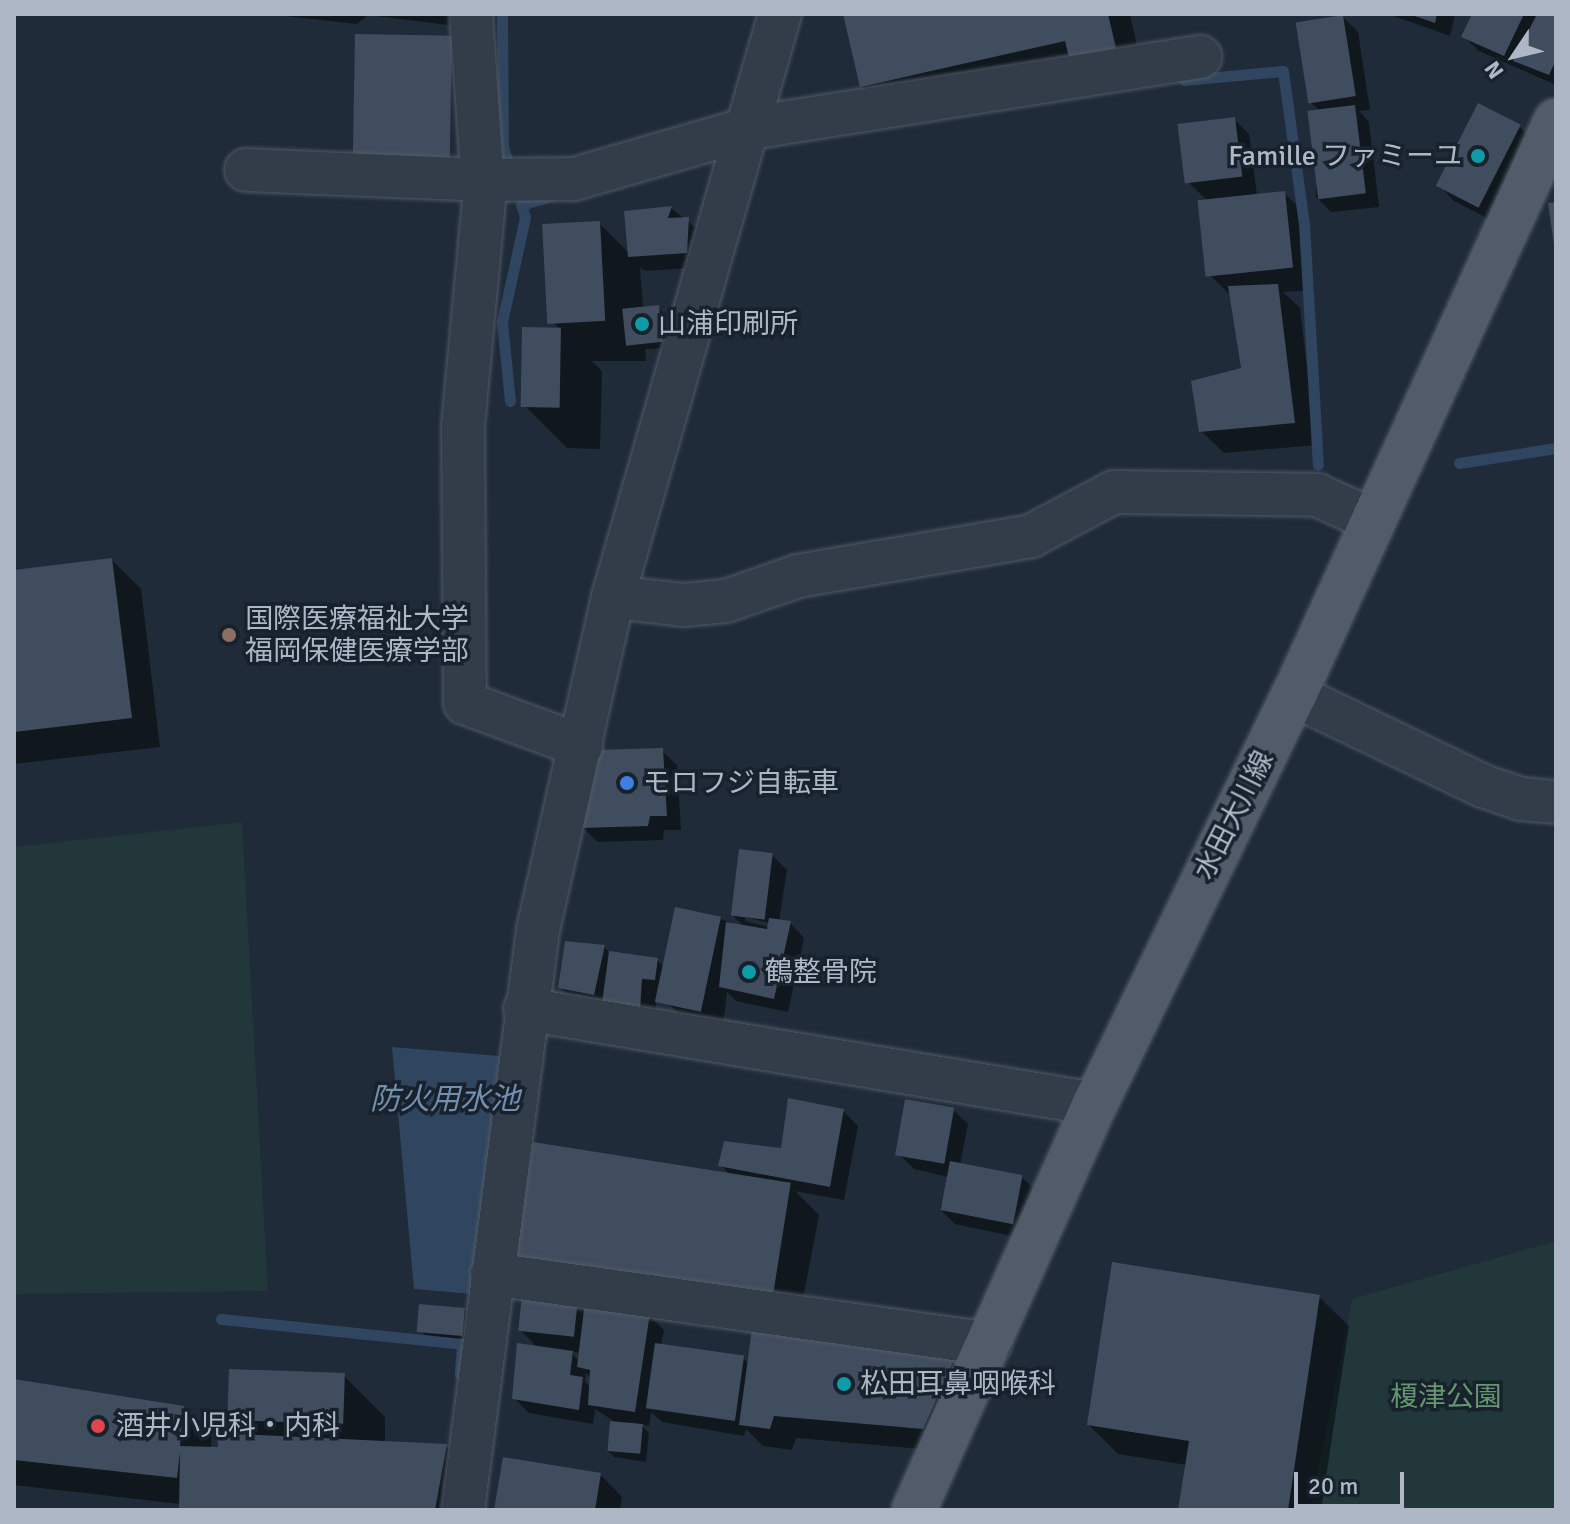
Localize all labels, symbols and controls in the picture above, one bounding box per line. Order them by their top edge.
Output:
north arrow [1474,16,1554,96]
text: N [1478,56,1509,84]
place label: Famille ファミーユ [1228,139,1462,173]
marker: Famille ファミーユ [1469,147,1487,165]
place label: 山浦印刷所 [658,307,798,341]
marker: 山浦印刷所 [633,315,651,333]
place label: 国際医療福祉大学 福岡保健医療学部 [245,602,469,668]
marker: 国際医療福祉大学 福岡保健医療学部 [220,626,238,644]
street label: 水田大川線 [1187,745,1281,885]
place label: モロフジ自転車 [643,766,839,800]
marker: モロフジ自転車 [618,774,636,792]
place label: 鶴整骨院 [765,955,877,989]
marker: 鶴整骨院 [740,963,758,981]
water label: 防火用水池 [370,1082,520,1118]
place label: 松田耳鼻咽喉科 [860,1367,1056,1401]
marker: 松田耳鼻咽喉科 [835,1375,853,1393]
park label: 榎津公園 [1390,1380,1502,1414]
place label: 酒井小児科・内科 [116,1409,340,1443]
marker: 酒井小児科・内科 [87,1415,109,1437]
scale bar [1298,1456,1408,1506]
text: 20 m [1308,1471,1358,1501]

